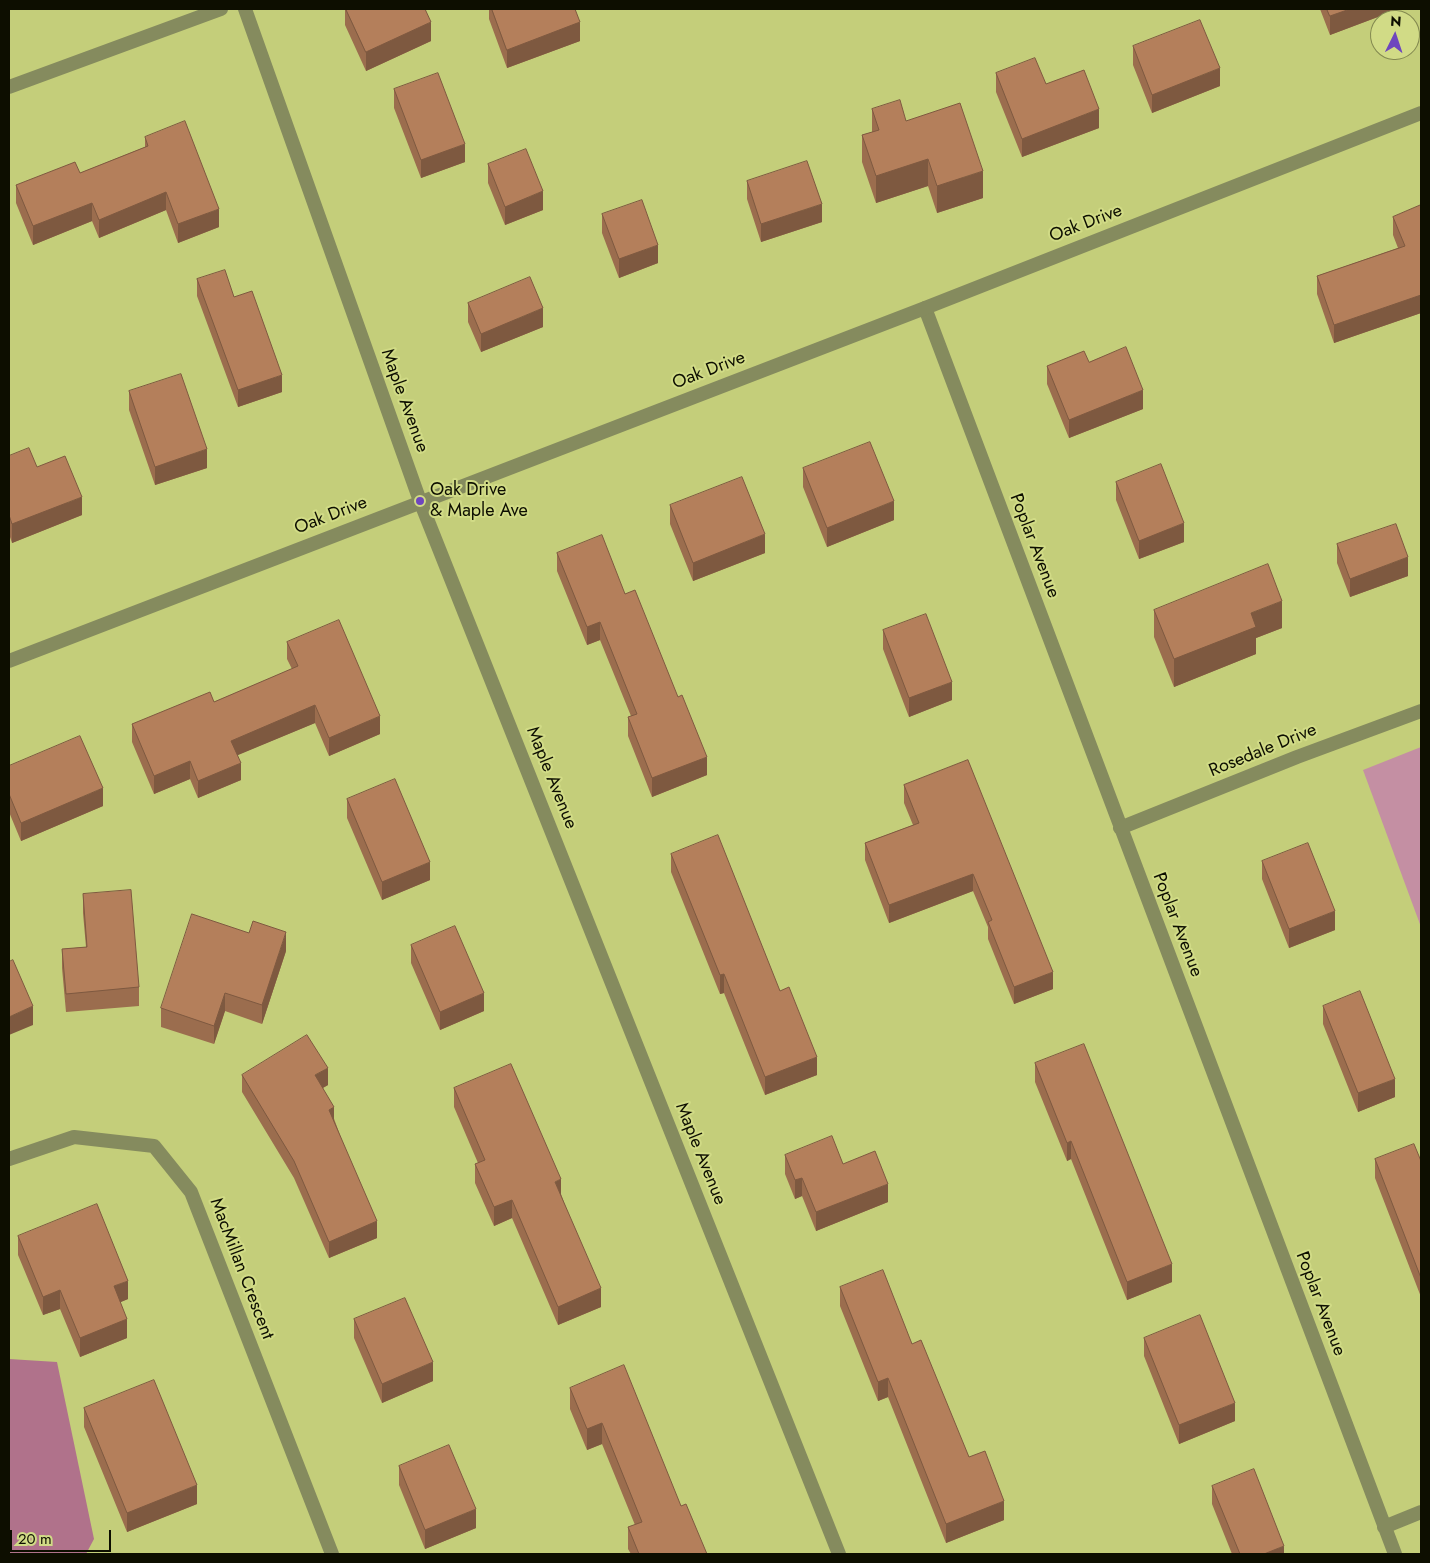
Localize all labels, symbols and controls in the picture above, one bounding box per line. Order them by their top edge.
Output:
north arrow [1370,10,1420,60]
text: N [1390,11,1402,31]
street label: Oak Drive [1047,200,1125,248]
street label: Maple Avenue [375,346,433,456]
street label: Oak Drive [670,347,748,395]
place label: Oak Drive & Maple Ave [430,480,528,522]
street label: Poplar Avenue [1004,491,1064,601]
street label: Oak Drive [292,492,370,540]
marker: Oak Drive & Maple Ave [414,495,426,507]
street label: Rosedale Drive [1206,720,1320,782]
street label: Maple Avenue [521,724,581,832]
street label: Poplar Avenue [1147,870,1207,980]
street label: Maple Avenue [670,1100,730,1208]
street label: MacMillan Crescent [204,1195,278,1343]
street label: Poplar Avenue [1290,1249,1350,1359]
scale bar [12,1520,114,1552]
text: 20 m [18,1528,52,1550]

